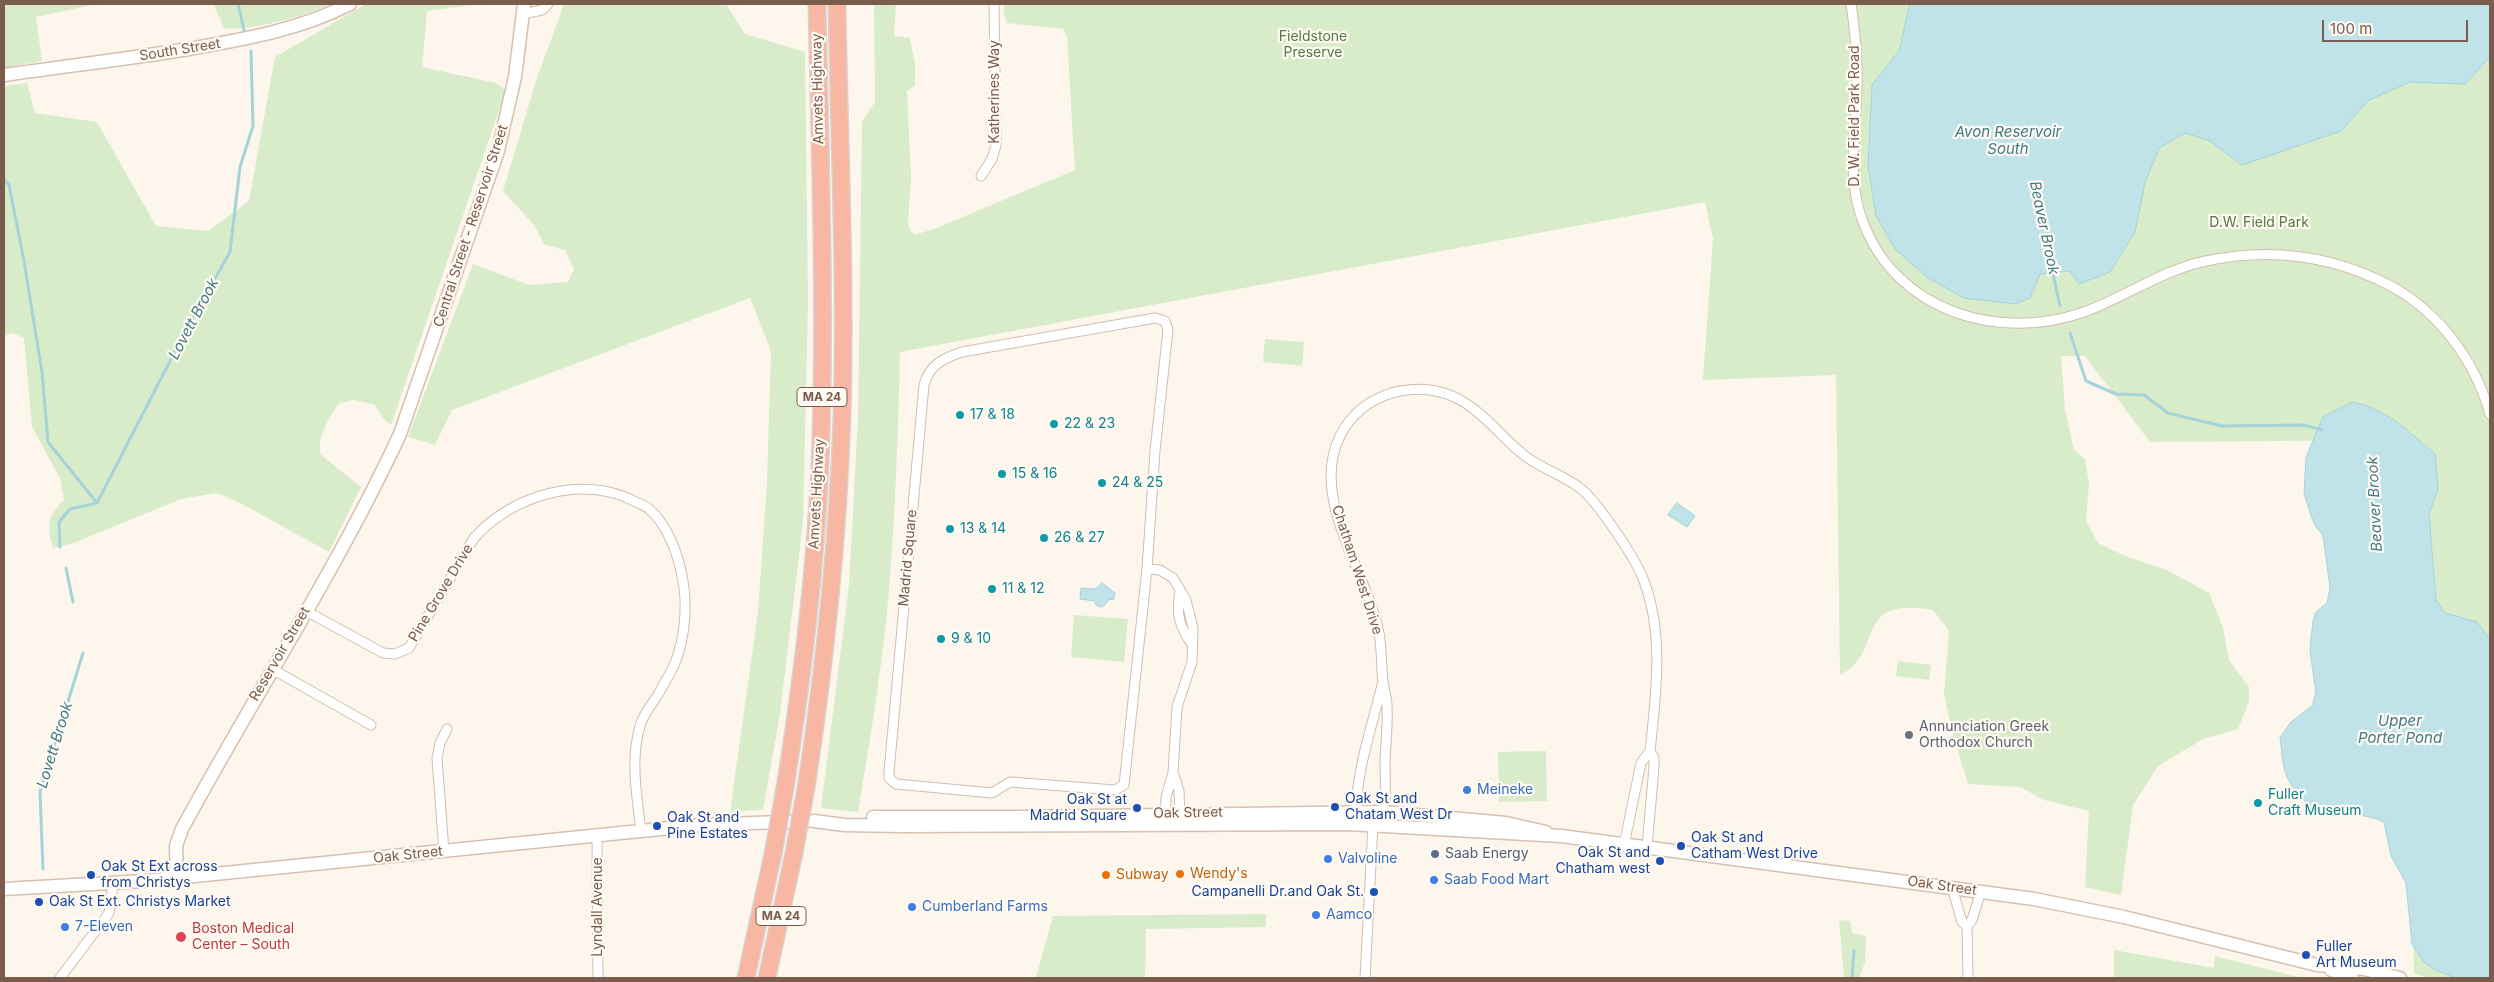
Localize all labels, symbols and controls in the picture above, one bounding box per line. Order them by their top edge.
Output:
scale bar [2324,10,2470,42]
text: 100 m [2330,19,2372,38]
park label: Fieldstone Preserve [1279,29,1347,62]
street label: Amvets Highway [809,33,827,145]
street label: South Street [138,35,222,65]
street label: Katherines Way [987,40,1003,144]
street label: D. W. Field Park Road [1847,45,1863,187]
street label: Central Street - Reservoir Street [430,123,512,329]
water label: Avon Reservoir South [1955,123,2061,158]
water label: Beaver Brook [2025,179,2063,277]
park label: D.W. Field Park [2209,215,2309,231]
water label: Lovett Brook [165,275,223,363]
road number: MA 24 [797,388,847,407]
place label: 17 & 18 [970,407,1015,423]
marker: 17 & 18 [954,409,966,421]
place label: 22 & 23 [1064,416,1115,432]
marker: 22 & 23 [1048,418,1060,430]
street label: Amvets Highway [806,438,828,550]
water label: Beaver Brook [2364,456,2386,552]
place label: 15 & 16 [1012,466,1057,482]
marker: 15 & 16 [996,468,1008,480]
place label: 24 & 25 [1112,475,1163,491]
marker: 24 & 25 [1096,477,1108,489]
street label: Chatham West Drive [1328,503,1386,637]
street label: Madrid Square [895,509,921,607]
place label: 13 & 14 [960,521,1006,537]
marker: 13 & 14 [944,523,956,535]
place label: 26 & 27 [1054,530,1105,546]
marker: 26 & 27 [1038,532,1050,544]
street label: Pine Grove Drive [405,541,477,645]
place label: 11 & 12 [1002,581,1045,597]
marker: 11 & 12 [986,583,998,595]
street label: Reservoir Street [246,604,314,704]
place label: 9 & 10 [951,631,991,647]
marker: 9 & 10 [935,633,947,645]
water label: Lovett Brook [33,700,77,790]
water label: Upper Porter Pond [2358,712,2442,747]
place label: Annunciation Greek Orthodox Church [1919,719,2049,752]
marker: Annunciation Greek Orthodox Church [1903,729,1915,741]
place label: Meineke [1477,782,1533,798]
marker: Meineke [1461,784,1473,796]
place label: Fuller Craft Museum [2268,787,2362,820]
place label: Oak St and Chatam West Dr [1345,791,1453,824]
place label: Oak St at Madrid Square [1030,792,1127,824]
marker: Fuller Craft Museum [2252,797,2264,809]
marker: Oak St and Chatam West Dr [1329,801,1341,813]
marker: Oak St at Madrid Square [1131,802,1143,814]
street label: Oak Street [1153,804,1223,822]
place label: Oak St and Pine Estates [667,810,748,842]
marker: Oak St and Pine Estates [651,820,663,832]
place label: Oak St and Catham West Drive [1691,830,1818,862]
marker: Oak St and Catham West Drive [1675,840,1687,852]
street label: Oak Street [372,843,444,867]
place label: Oak St and Chatham west [1555,845,1650,878]
place label: Saab Energy [1445,846,1529,862]
marker: Saab Energy [1429,848,1441,860]
place label: Valvoline [1338,851,1397,867]
marker: Valvoline [1322,853,1334,865]
marker: Oak St and Chatham west [1654,855,1666,867]
street label: Lyndall Avenue [590,857,606,957]
place label: Oak St Ext across from Christys [101,859,218,892]
place label: Wendy's [1190,866,1248,882]
place label: Subway [1116,867,1169,883]
marker: Wendy's [1174,868,1186,880]
marker: Oak St Ext across from Christys [85,869,97,881]
marker: Subway [1100,869,1112,881]
place label: Saab Food Mart [1444,872,1549,888]
street label: Oak Street [1906,873,1978,899]
marker: Saab Food Mart [1428,874,1440,886]
place label: Campanelli Dr.and Oak St. [1192,884,1364,900]
marker: Campanelli Dr.and Oak St. [1368,886,1380,898]
place label: Oak St Ext. Christys Market [49,894,231,910]
marker: Oak St Ext. Christys Market [33,896,45,908]
place label: Cumberland Farms [922,899,1048,915]
marker: Cumberland Farms [906,901,918,913]
road number: MA 24 [756,906,806,926]
place label: Aamco [1326,907,1372,923]
marker: Aamco [1310,909,1322,921]
place label: 7-Eleven [75,919,133,935]
marker: 7-Eleven [59,921,71,933]
place label: Boston Medical Center – South [192,921,294,954]
marker: Boston Medical Center – South [174,930,188,944]
place label: Fuller Art Museum [2316,939,2397,972]
marker: Fuller Art Museum [2300,949,2312,961]

